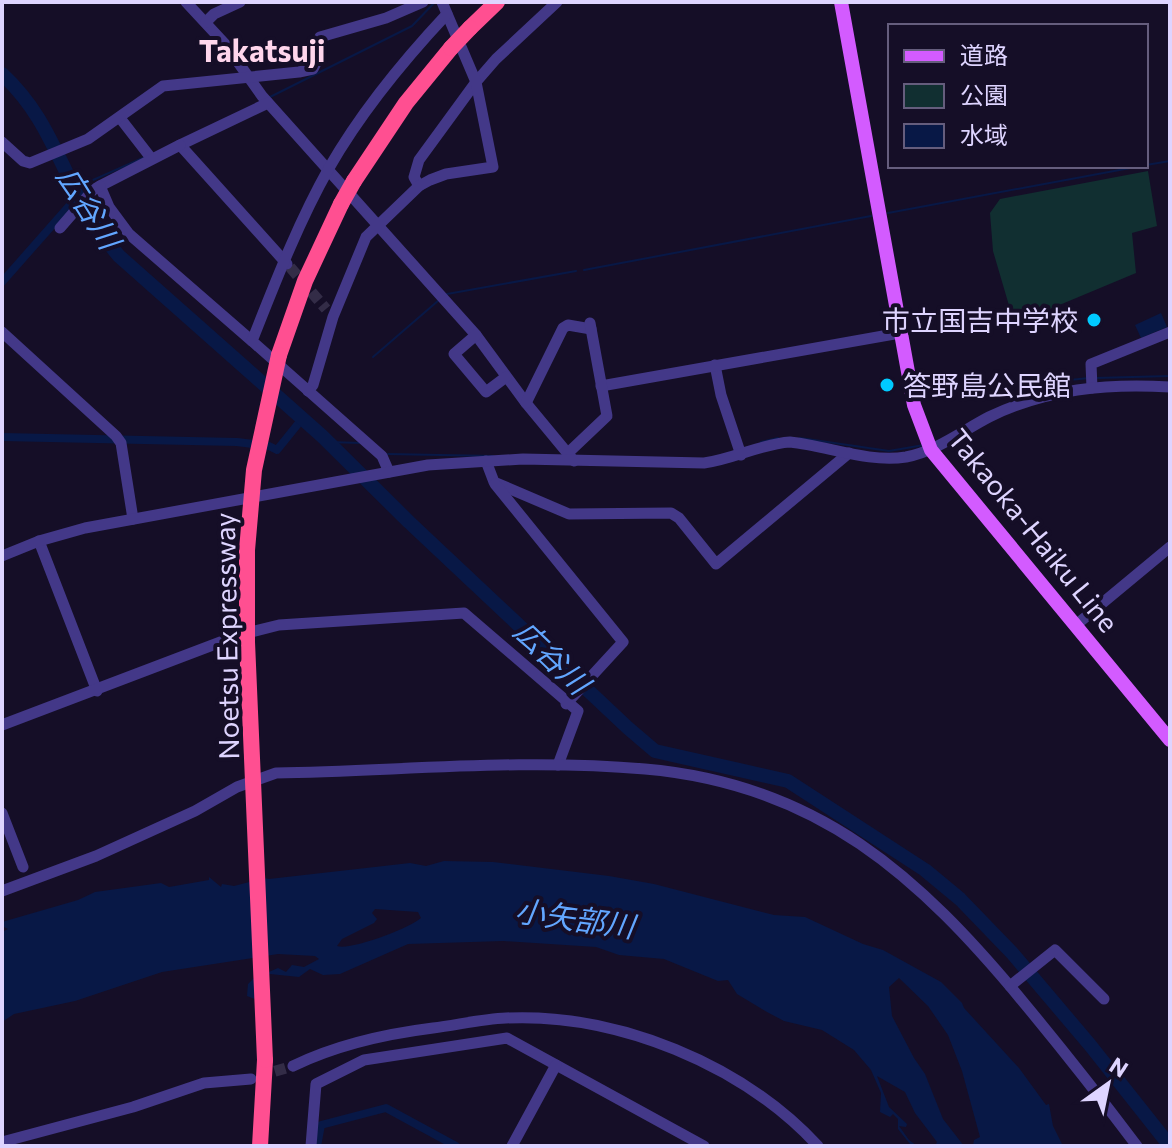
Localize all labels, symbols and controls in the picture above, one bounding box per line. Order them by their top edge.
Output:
legend [888,24,1148,168]
district label: Takatsuji [199,31,325,68]
text: 道路 [960,40,1008,69]
text: 公園 [960,80,1008,109]
text: 水域 [960,120,1008,149]
water label: 広谷川 [50,159,131,258]
place label: 市立国吉中学校 [882,303,1078,337]
marker: 市立国吉中学校 [1085,311,1103,329]
place label: 答野島公民館 [903,368,1071,402]
marker: 答野島公民館 [878,376,896,394]
street label: Takaoka-Haiku Line [942,422,1126,638]
street label: Noetsu Expressway [207,512,245,760]
water label: 広谷川 [508,611,600,703]
water label: 小矢部川 [513,890,640,944]
north arrow [1068,1044,1148,1124]
text: N [1105,1051,1133,1083]

